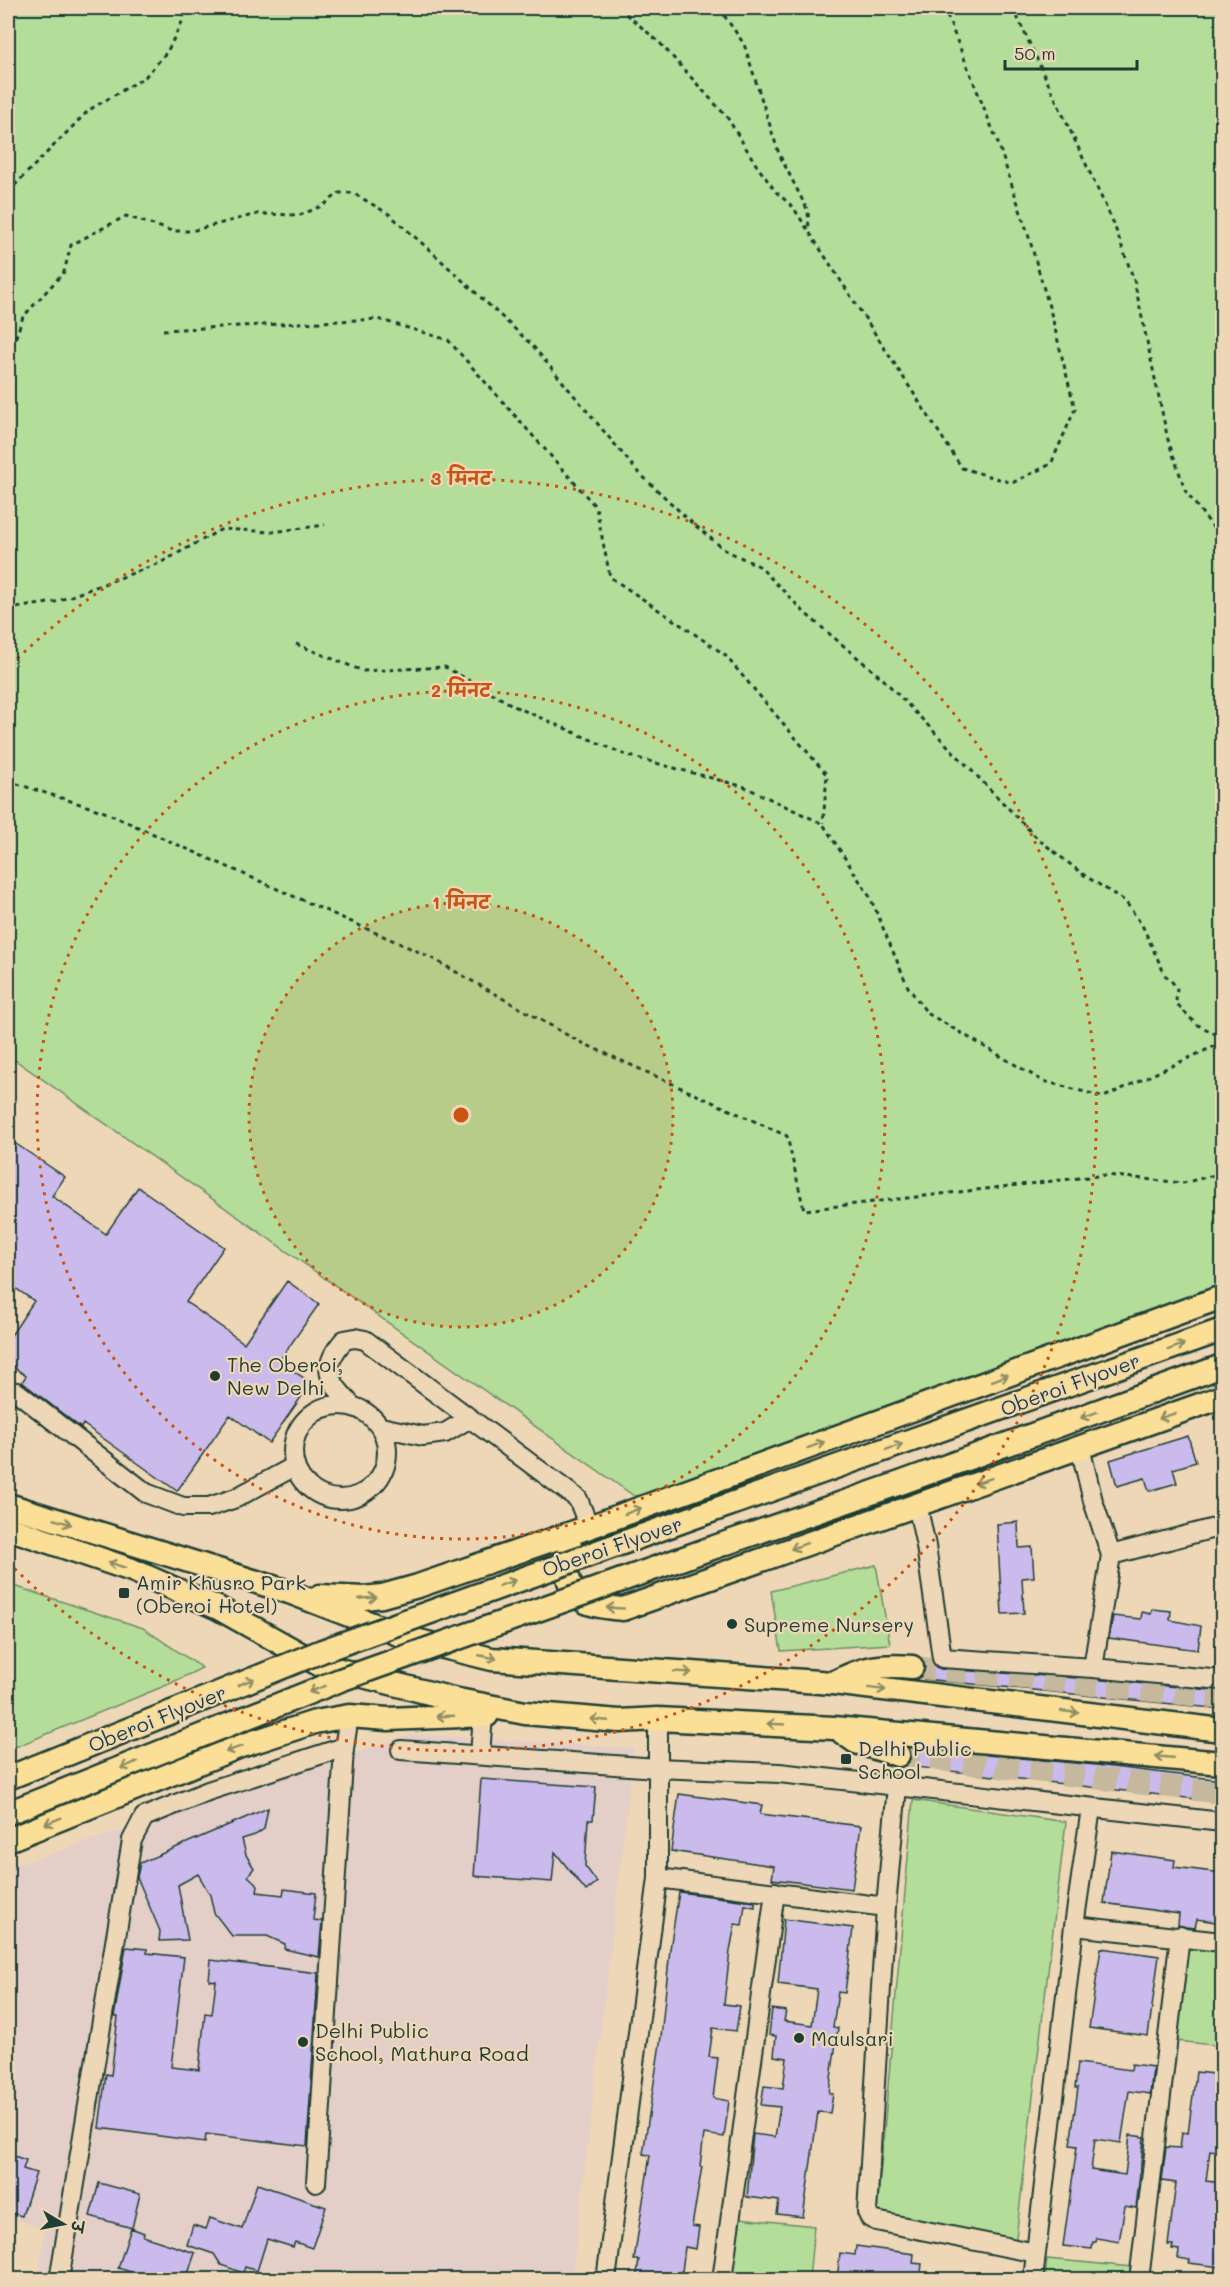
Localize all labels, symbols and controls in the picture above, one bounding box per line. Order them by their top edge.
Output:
scale bar [1005,33,1137,71]
text: 50 m [1014,41,1056,65]
text: 3 मिनट [431,464,494,490]
text: 2 मिनट [431,676,493,702]
text: 1 मिनट [432,888,492,914]
centre of rings [451,1105,471,1125]
one-way arrow [1167,1340,1185,1351]
street label: Oberoi Flyover [997,1347,1143,1421]
place label: The Oberoi, New Delhi [227,1351,343,1400]
marker: The Oberoi, New Delhi [208,1369,222,1383]
one-way arrow [990,1372,1009,1383]
one-way arrow [1080,1410,1098,1421]
one-way arrow [1158,1412,1177,1423]
one-way arrow [806,1438,825,1449]
one-way arrow [884,1440,903,1451]
one-way arrow [974,1476,993,1487]
one-way arrow [623,1505,642,1516]
street label: Oberoi Flyover [538,1510,686,1582]
one-way arrow [53,1518,72,1529]
one-way arrow [790,1541,809,1552]
one-way arrow [108,1559,127,1570]
place label: Amir Khusro Park (Oberoi Hotel) [136,1569,306,1618]
one-way arrow [497,1577,516,1588]
marker: Amir Khusro Park (Oberoi Hotel) [117,1586,131,1600]
one-way arrow [358,1592,378,1603]
one-way arrow [606,1602,626,1613]
place label: Supreme Nursery [744,1611,914,1637]
marker: Supreme Nursery [725,1617,739,1631]
one-way arrow [478,1652,498,1663]
one-way arrow [672,1666,692,1677]
one-way arrow [236,1676,255,1687]
street label: Oberoi Flyover [84,1678,230,1758]
one-way arrow [309,1684,327,1695]
one-way arrow [866,1684,886,1695]
one-way arrow [1060,1707,1080,1718]
one-way arrow [436,1711,456,1722]
one-way arrow [590,1714,610,1725]
one-way arrow [766,1719,786,1730]
place label: Delhi Public School [858,1735,972,1784]
one-way arrow [225,1744,244,1755]
marker: Delhi Public School [839,1752,853,1766]
one-way arrow [1155,1752,1175,1763]
one-way arrow [120,1760,139,1771]
one-way arrow [44,1816,63,1827]
place label: Delhi Public School, Mathura Road [315,2017,529,2066]
place label: Maulsari [811,2025,894,2051]
marker: Maulsari [792,2031,806,2045]
marker: Delhi Public School, Mathura Road [296,2035,310,2049]
north arrow [33,2194,93,2254]
text: उ [67,2218,90,2235]

